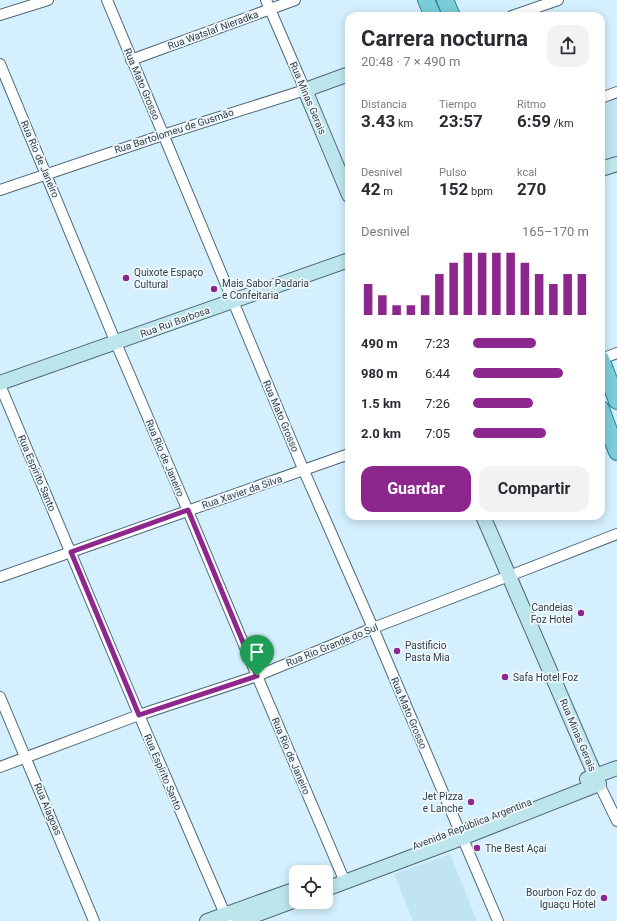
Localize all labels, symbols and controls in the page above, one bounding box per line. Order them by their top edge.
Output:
street label: Rua Watslaf Nieradka [166,8,260,52]
button: share [547,25,589,67]
text: Carrera nocturna [361,26,528,51]
street label: Rua Mato Grosso [122,46,162,122]
text: 20:48 · 7 × 490 m [361,54,460,69]
street label: Rua Minas Gerais [288,60,328,136]
text: Distancia [361,98,407,111]
text: Tiempo [439,98,476,111]
text: Ritmo [517,98,546,111]
street label: Rua Bartolomeu de Gusmão [113,106,235,156]
text: 3.43 [361,111,395,131]
text: 23:57 [439,111,483,131]
text: 6:59 [517,111,551,131]
text: km [395,117,413,130]
text: /km [551,117,574,130]
street label: Rua Rio de Janeiro [19,119,61,200]
text: Desnivel [361,166,402,179]
text: Pulso [439,166,467,179]
text: kcal [517,166,537,179]
text: 42 [361,179,381,199]
text: 152 [439,179,468,199]
text: 270 [517,179,546,199]
text: m [381,185,393,198]
text: bpm [468,185,493,198]
text: Desnivel [361,224,410,239]
text: 165–170 m [522,224,589,239]
place label: Quixote Espaço Cultural [134,267,204,290]
marker: Quixote Espaço Cultural [121,273,131,283]
place label: Mais Sabor Padaria e Confeitaria [222,278,309,301]
marker: Mais Sabor Padaria e Confeitaria [209,284,219,294]
street label: Rua Rui Barbosa [139,304,211,340]
text: 490 m [361,336,398,351]
text: 7:23 [425,336,450,351]
text: 980 m [361,366,398,381]
text: 6:44 [425,366,450,381]
street label: Rua Mato Grosso [261,378,301,454]
text: 1.5 km [361,396,401,411]
text: 7:26 [425,396,450,411]
street label: Rua Rio de Janeiro [144,418,186,499]
text: 2.0 km [361,426,401,441]
text: 7:05 [425,426,450,441]
street label: Rua Espírito Santo [16,433,58,513]
button: Guardar [361,466,471,512]
button: Compartir [479,466,589,512]
street label: Rua Xavier da Silva [200,473,284,511]
place label: Candeias Foz Hotel [531,602,573,625]
marker: Candeias Foz Hotel [576,608,586,618]
street label: Rua Rio Grande do Sul [284,621,380,669]
pin [240,635,274,676]
place label: Pastificio Pasta Mia [405,640,450,663]
icon: arrive [246,641,268,663]
marker: Pastificio Pasta Mia [392,646,402,656]
marker: Safa Hotel Foz [500,672,510,682]
place label: Safa Hotel Foz [513,672,578,683]
street label: Rua Mato Grosso [389,675,429,751]
street label: Rua Minas Gerais [558,697,598,773]
street label: Rua Rio de Janeiro [270,716,312,797]
street label: Rua Espírito Santo [142,732,184,812]
street label: Rua Alagoas [32,781,64,837]
place label: Jet Pizza e Lanche [422,791,463,814]
street label: Avenida República Argentina [411,796,533,852]
marker: Jet Pizza e Lanche [466,797,476,807]
marker: The Best Açaí [472,843,482,853]
place label: The Best Açaí [485,843,547,854]
map controls [289,865,333,909]
button: locate [289,865,333,909]
place label: Bourbon Foz do Iguaçu Hotel [526,887,596,910]
marker: Bourbon Foz do Iguaçu Hotel [599,893,609,903]

